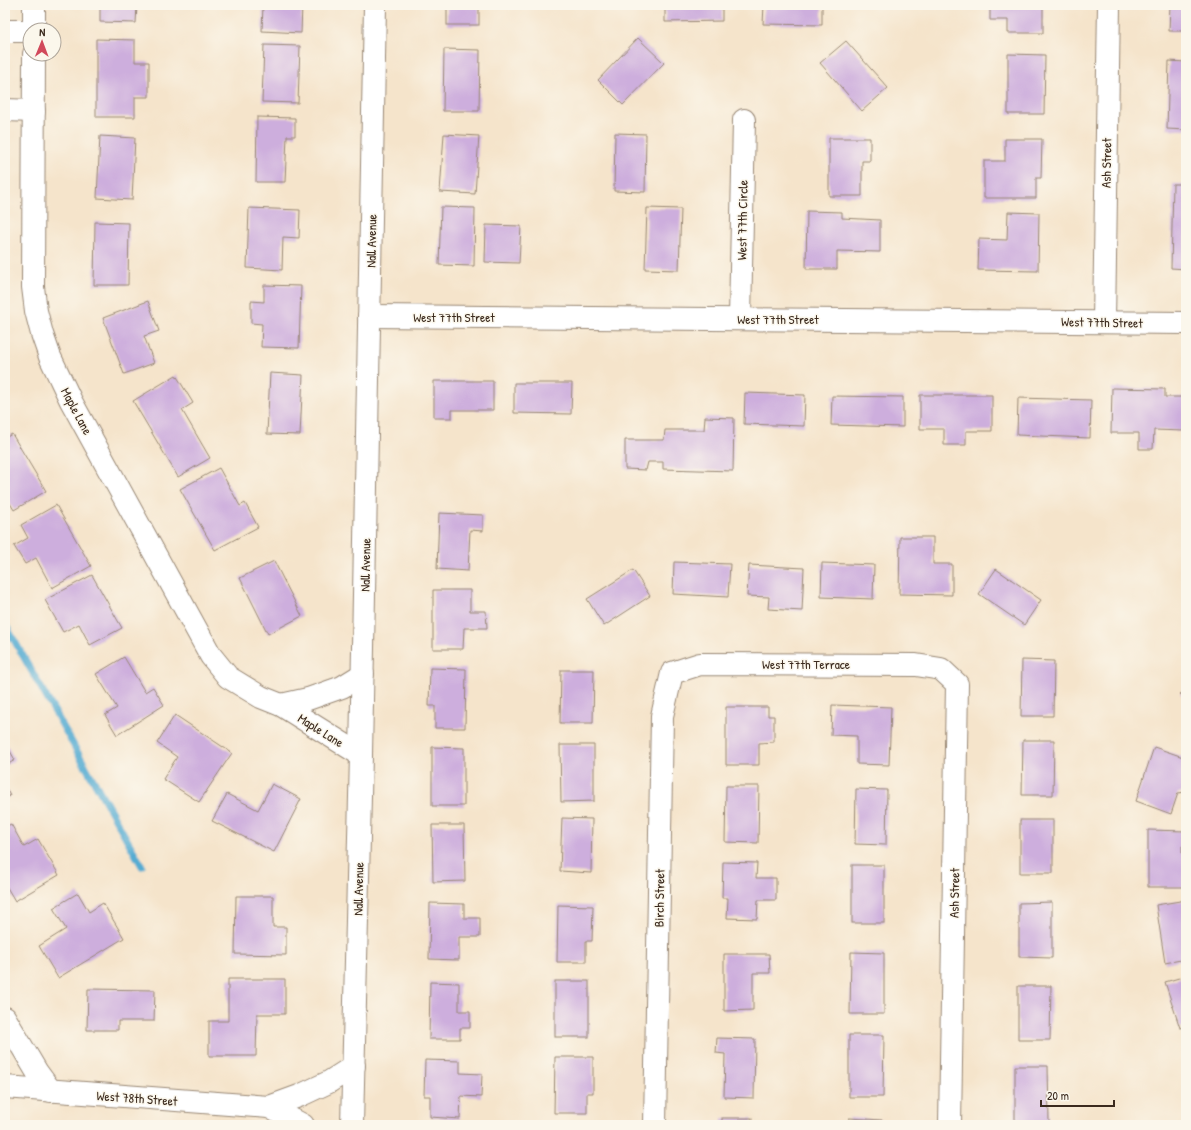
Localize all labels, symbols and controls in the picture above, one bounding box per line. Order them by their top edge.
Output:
north arrow [22,22,62,62]
text: N [39,25,45,39]
street label: Ash Street [1097,137,1115,188]
street label: West 77th Circle [732,180,752,260]
street label: Nall Avenue [362,214,380,268]
street label: West 77th Street [413,308,495,326]
street label: West 77th Street [737,310,819,328]
street label: West 77th Street [1061,312,1144,332]
street label: Maple Lane [57,384,97,438]
street label: Nall Avenue [356,538,374,592]
street label: West 77th Terrace [762,655,850,673]
street label: Maple Lane [295,709,347,751]
street label: Nall Avenue [349,862,367,916]
street label: Ash Street [945,867,963,918]
street label: Birch Street [649,868,669,927]
scale bar [1041,1082,1114,1108]
street label: West 78th Street [96,1086,179,1110]
text: 20 m [1047,1087,1069,1104]

